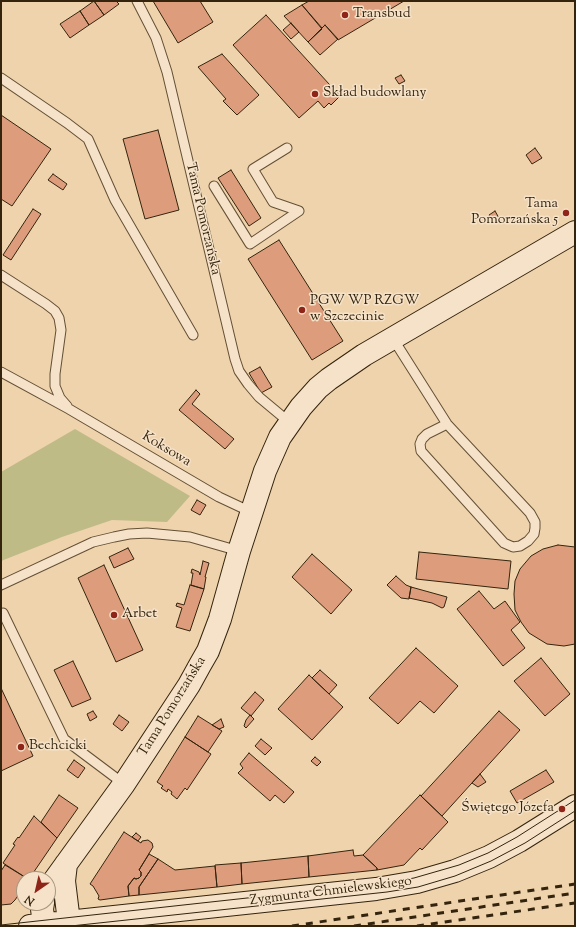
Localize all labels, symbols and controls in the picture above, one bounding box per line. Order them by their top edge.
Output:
place label: Transbud [353,7,411,23]
marker: Transbud [340,10,350,20]
place label: Skład budowlany [323,86,426,102]
marker: Skład budowlany [310,89,320,99]
street label: Tama Pomorzańska [181,161,223,277]
place label: Tama Pomorzańska 5 [471,197,558,230]
marker: Tama Pomorzańska 5 [561,208,571,218]
place label: PGW WP RZGW w Szczecinie [310,294,419,326]
marker: PGW WP RZGW w Szczecinie [297,305,307,315]
street label: Koksowa [138,429,194,471]
place label: Arbet [122,607,157,623]
marker: Arbet [109,610,119,620]
street label: Tama Pomorzańska [135,654,211,760]
place label: Bechcicki [29,739,87,755]
marker: Bechcicki [16,742,26,752]
place label: Świętego Józefa [461,801,554,817]
marker: Świętego Józefa [557,804,567,814]
north arrow [16,871,56,911]
street label: Zygmunta Chmielewskiego [249,874,413,910]
text: N [22,891,38,909]

